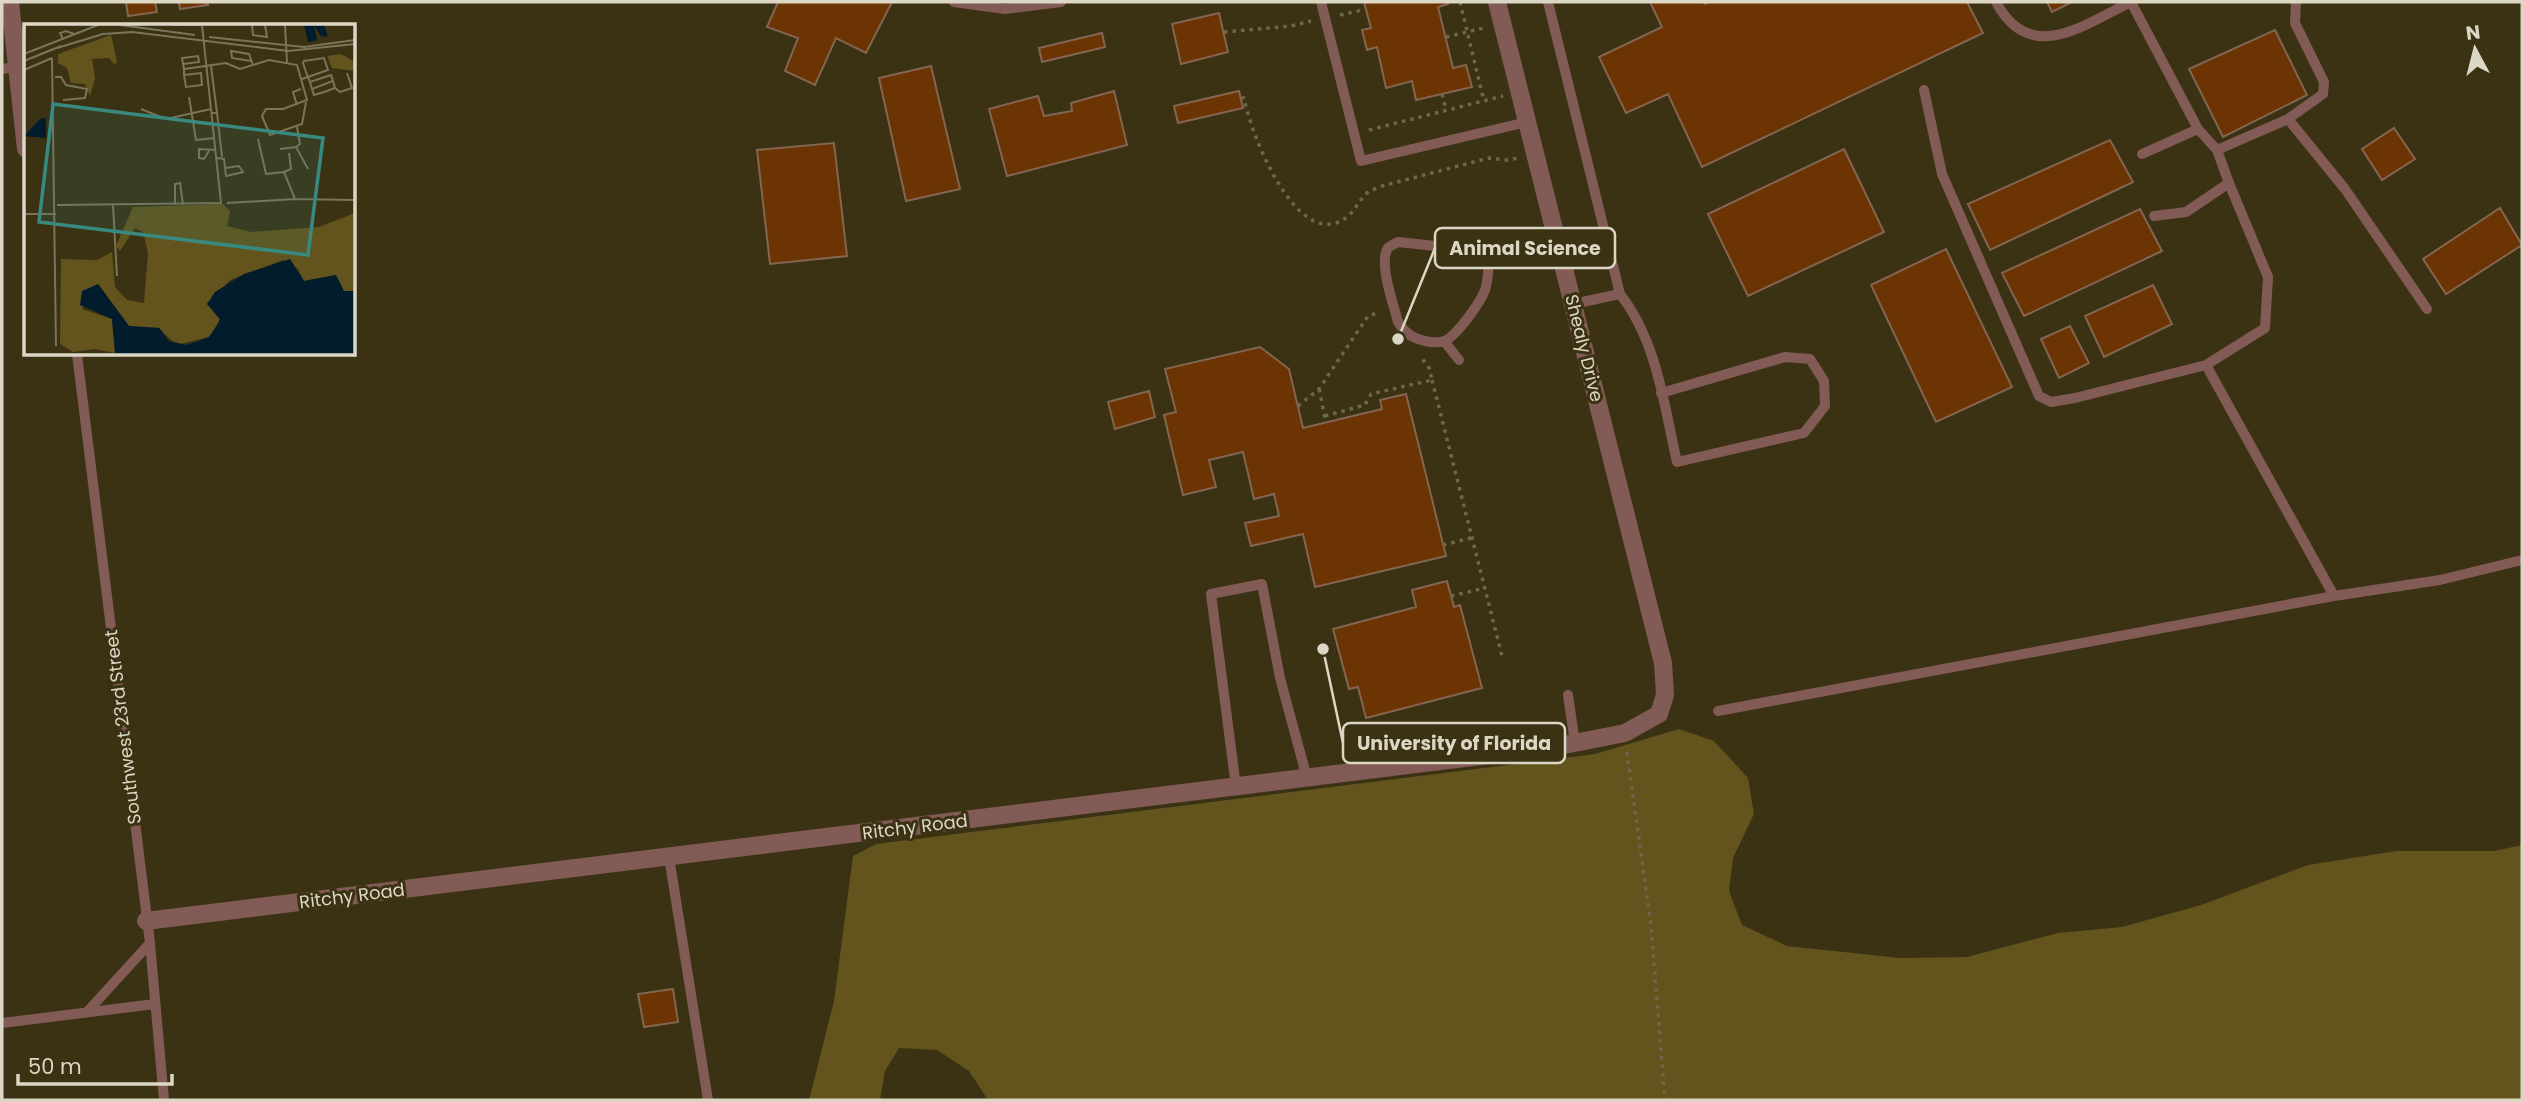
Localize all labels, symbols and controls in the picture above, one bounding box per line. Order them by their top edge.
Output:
north arrow [2440,14,2510,84]
text: N [2464,18,2482,47]
inset map [24,24,355,355]
callout: Animal Science [1435,228,1615,268]
text: Animal Science [1449,235,1601,262]
street label: Shealy Drive [1559,292,1610,404]
street label: Southwest 23rd Street [98,628,147,826]
callout: University of Florida [1343,723,1565,763]
text: University of Florida [1357,730,1551,757]
street label: Ritchy Road [861,808,969,845]
street label: Ritchy Road [298,877,406,914]
scale bar [18,1042,172,1086]
text: 50 m [28,1052,82,1081]

